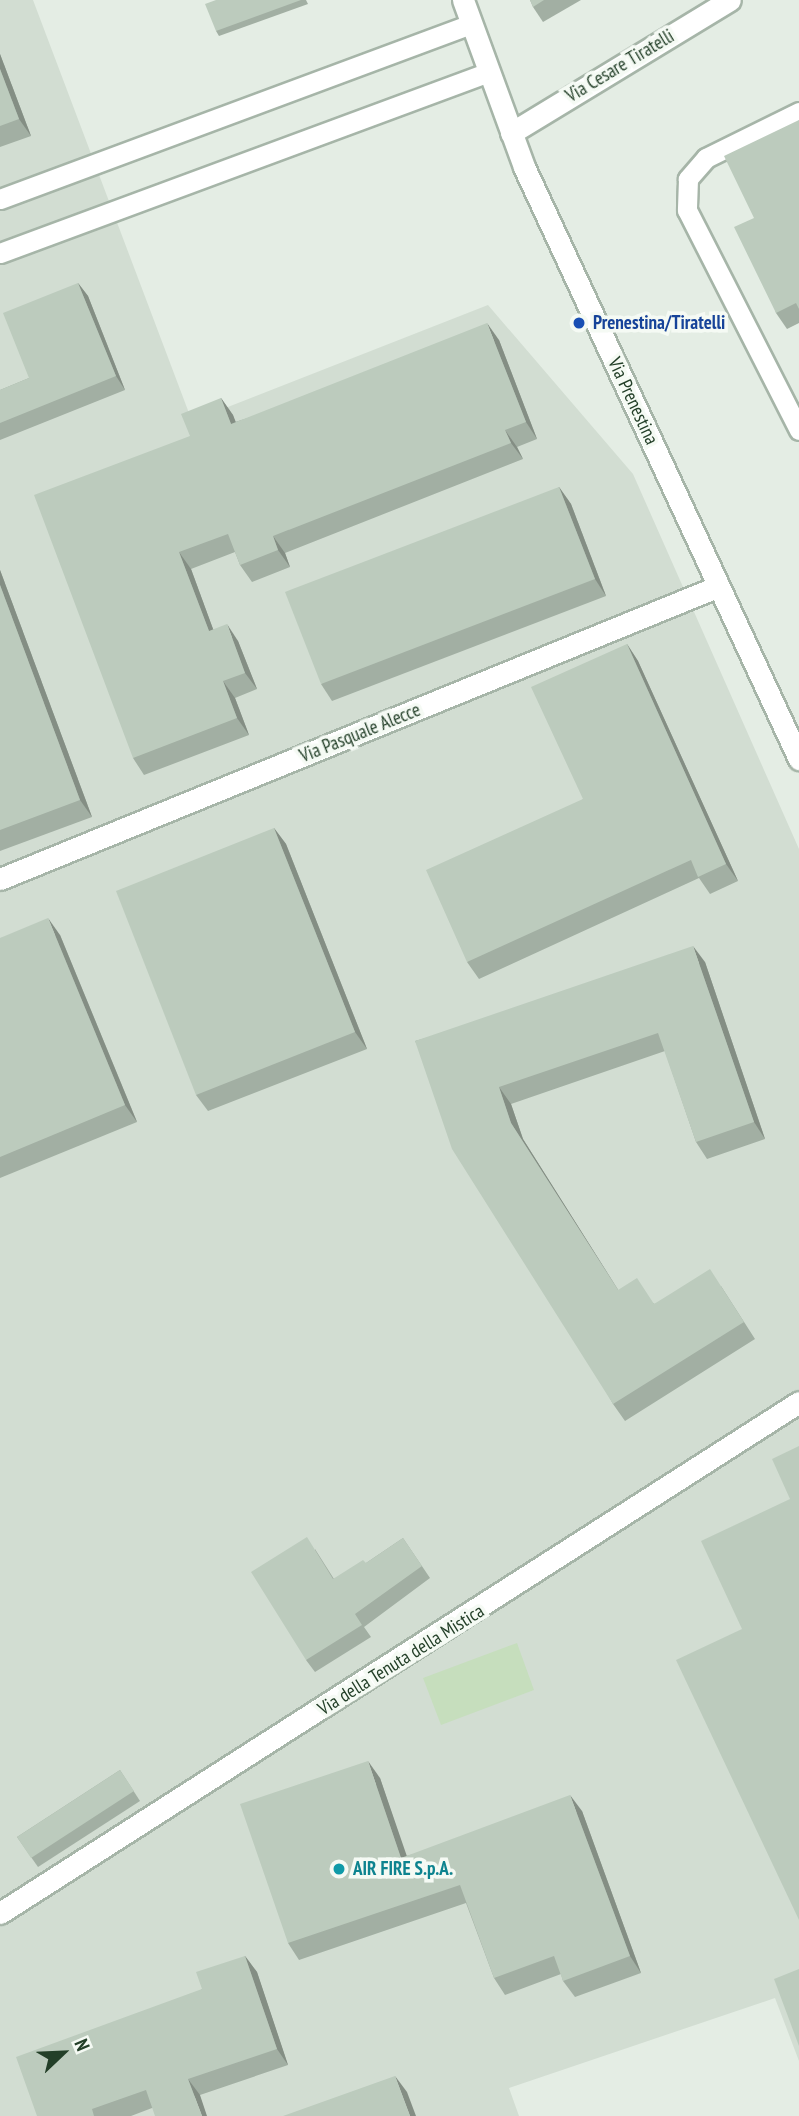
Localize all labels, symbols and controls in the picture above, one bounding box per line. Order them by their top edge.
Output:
street label: Via Cesare Tiratelli [561,25,679,107]
place label: Prenestina/Tiratelli [593,312,725,334]
marker: Prenestina/Tiratelli [571,315,587,331]
street label: Via Prenestina [603,354,663,448]
street label: Via Pasquale Alecce [296,698,424,768]
street label: Via della Tenuta della Mistica [314,1600,488,1720]
place label: AIR FIRE S.p.A. [353,1858,453,1880]
marker: AIR FIRE S.p.A. [331,1861,347,1877]
north arrow [28,2018,98,2088]
text: N [69,2035,95,2054]

